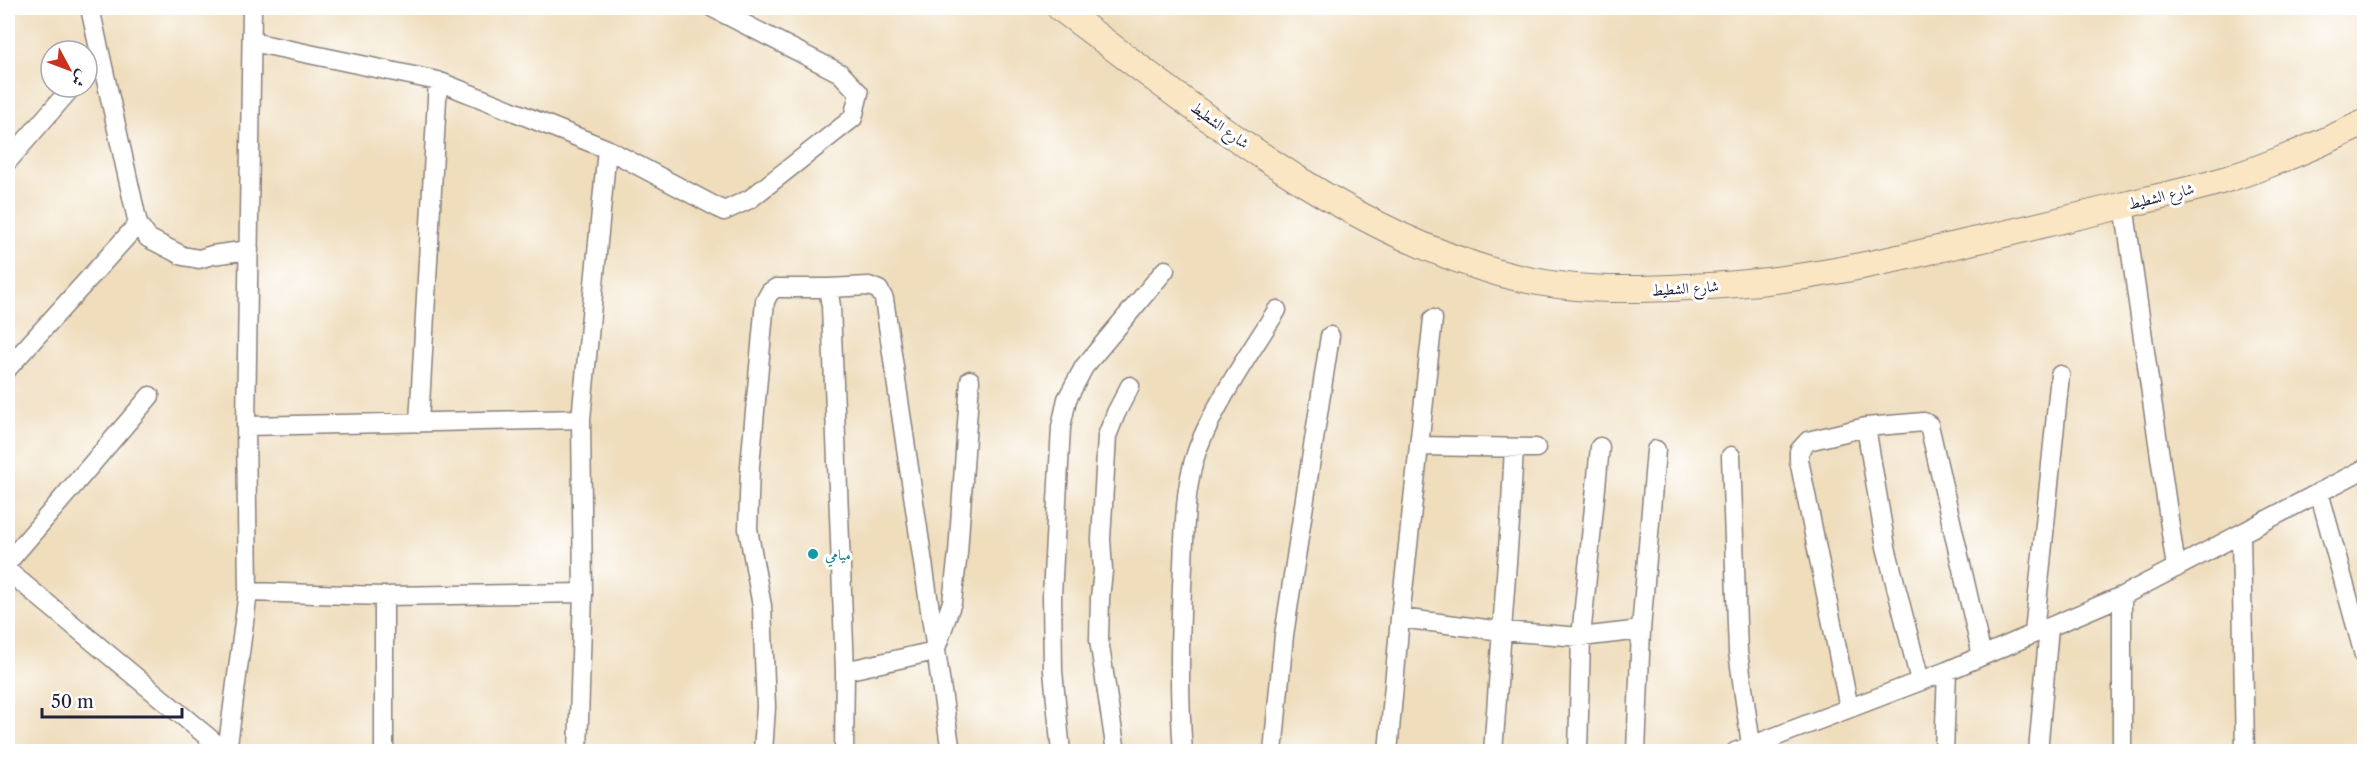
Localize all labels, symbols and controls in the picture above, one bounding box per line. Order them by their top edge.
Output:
north arrow [39,39,99,99]
text: ش [68,66,93,91]
street label: شارع الشطيط [1185,97,1253,156]
street label: شارع الشطيط [2126,179,2197,217]
street label: شارع الشطيط [1651,276,1720,304]
place label: ميامي [825,545,851,567]
marker: ميامي [806,547,820,561]
scale bar [42,681,182,719]
text: 50 m [51,691,94,713]

